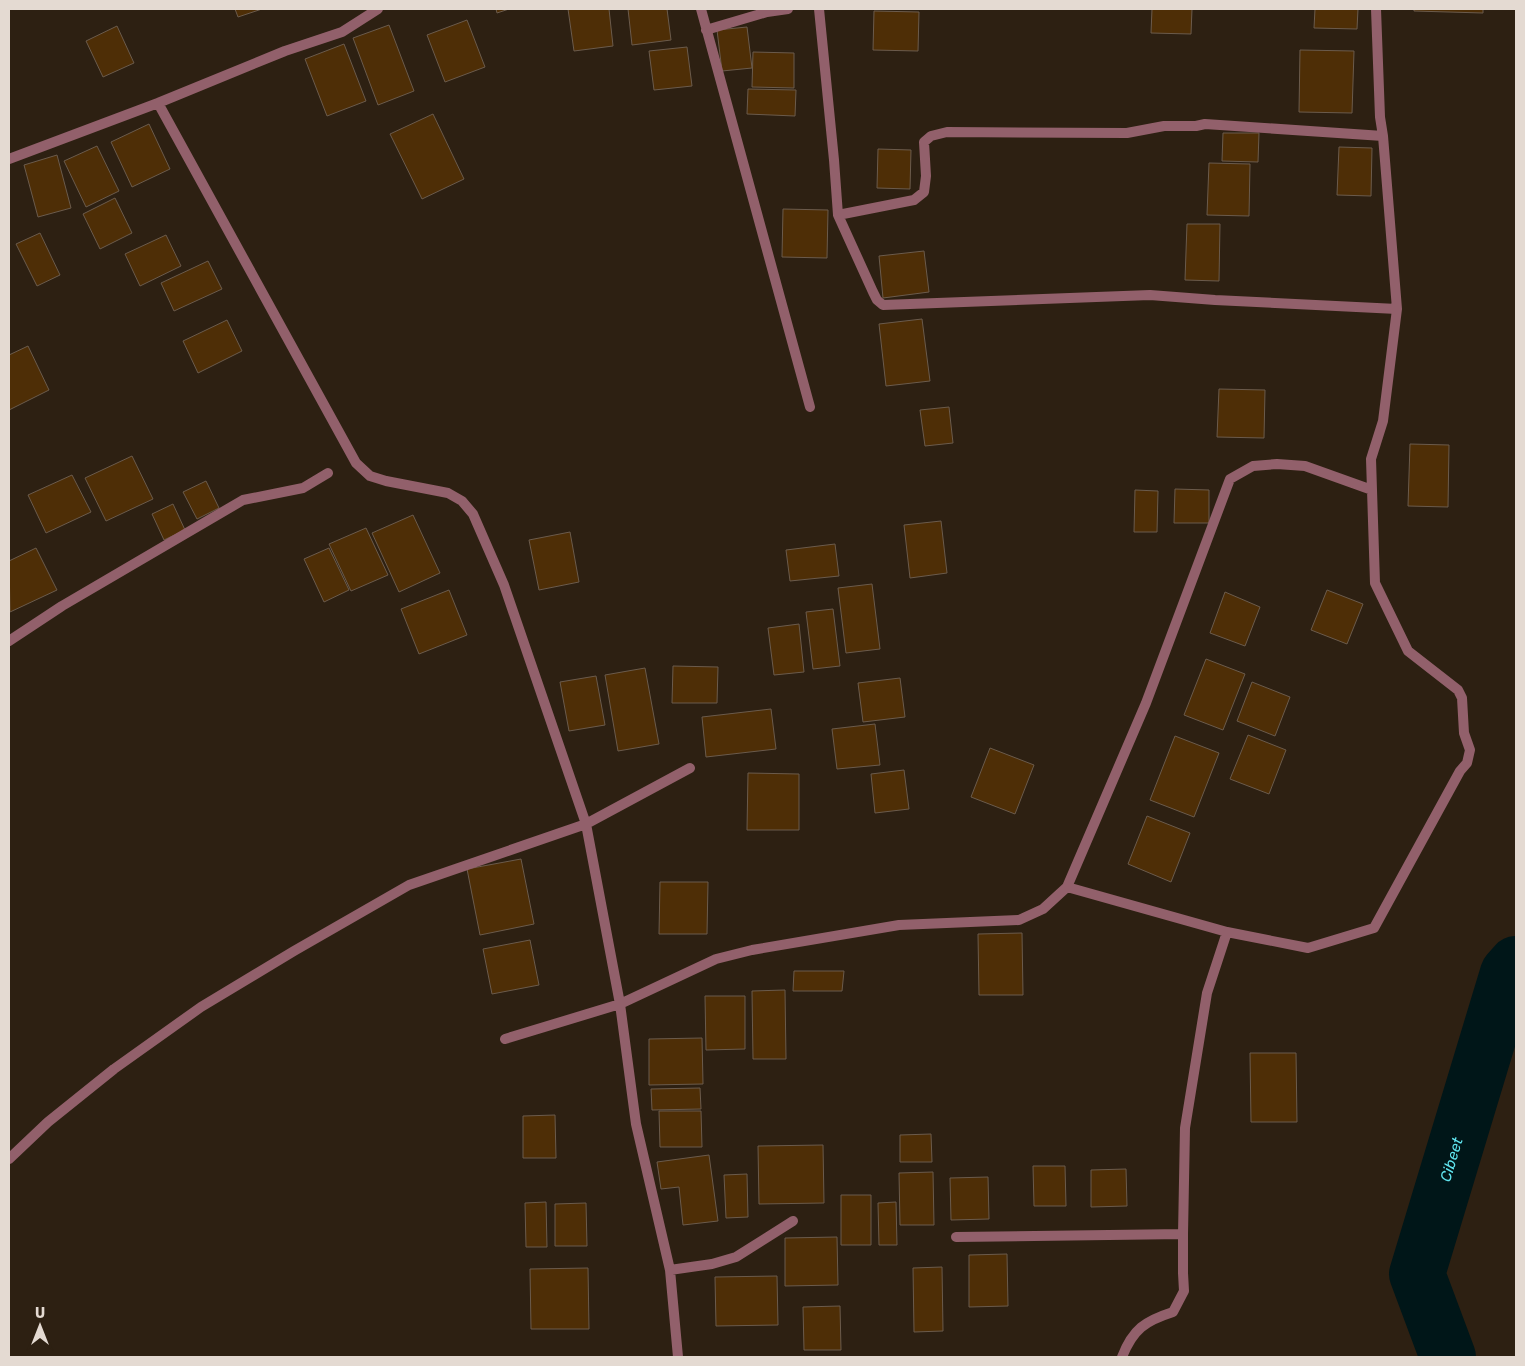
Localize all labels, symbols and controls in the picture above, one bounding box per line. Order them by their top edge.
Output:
water label: Cibeet [1436,1135,1467,1184]
north arrow [15,1301,65,1351]
text: U [35,1305,45,1322]

